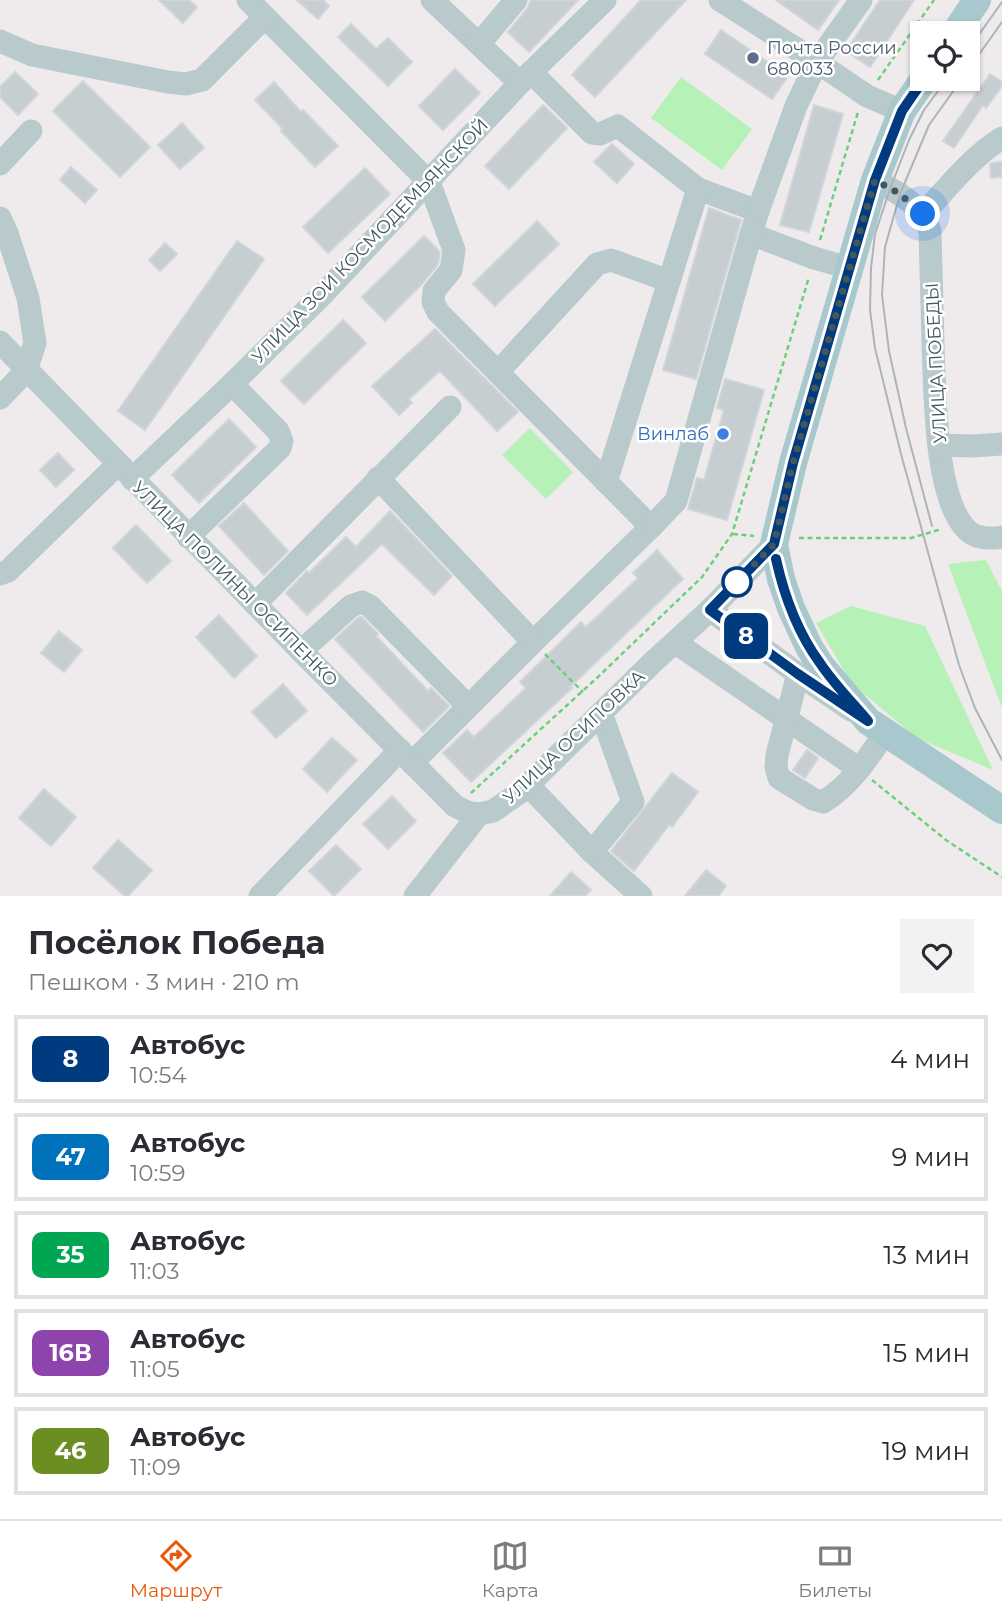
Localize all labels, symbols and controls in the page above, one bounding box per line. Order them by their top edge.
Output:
map controls [910,21,980,91]
button: locate [910,21,980,91]
place label: Почта России 680033 [767,37,897,80]
marker: Почта России 680033 [745,50,761,66]
street label: УЛИЦА ЗОИ КОСМОДЕМЬЯНСКОЙ [247,114,493,368]
your location [905,196,940,231]
street label: УЛИЦА ПОБЕДЫ [921,282,951,444]
place label: Винлаб [637,423,709,445]
marker: Винлаб [715,426,731,442]
street label: УЛИЦА ПОЛИНЫ ОСИПЕНКО [128,477,342,691]
unlabelled marker [722,567,752,597]
line badge: 8 [723,613,769,659]
text: 8 [738,621,754,650]
street label: УЛИЦА ОСИПОВКА [499,665,650,808]
button: heart [900,919,974,993]
text: Посёлок Победа [28,922,326,962]
text: Пешком · 3 мин · 210 m [28,968,300,996]
text: Автобус [130,1029,245,1061]
text: 4 мин [890,1043,970,1075]
text: 8 [63,1044,78,1073]
text: 10:54 [130,1061,187,1089]
text: Автобус [130,1127,245,1159]
text: 9 мин [891,1141,970,1173]
text: 47 [55,1142,86,1171]
text: 10:59 [130,1159,185,1187]
text: Автобус [130,1225,245,1257]
text: 13 мин [883,1239,970,1271]
text: 35 [56,1240,85,1269]
text: 11:03 [130,1257,179,1285]
text: Автобус [130,1323,245,1355]
text: 15 мин [883,1337,970,1369]
text: 16В [49,1338,92,1367]
text: 11:05 [130,1355,180,1383]
text: Автобус [130,1421,245,1453]
text: 19 мин [882,1435,970,1467]
text: 46 [55,1436,86,1465]
text: 11:09 [130,1453,181,1481]
tab: Маршрут [130,1537,222,1602]
tab: Карта [482,1537,539,1602]
tab: Билеты [798,1537,872,1602]

